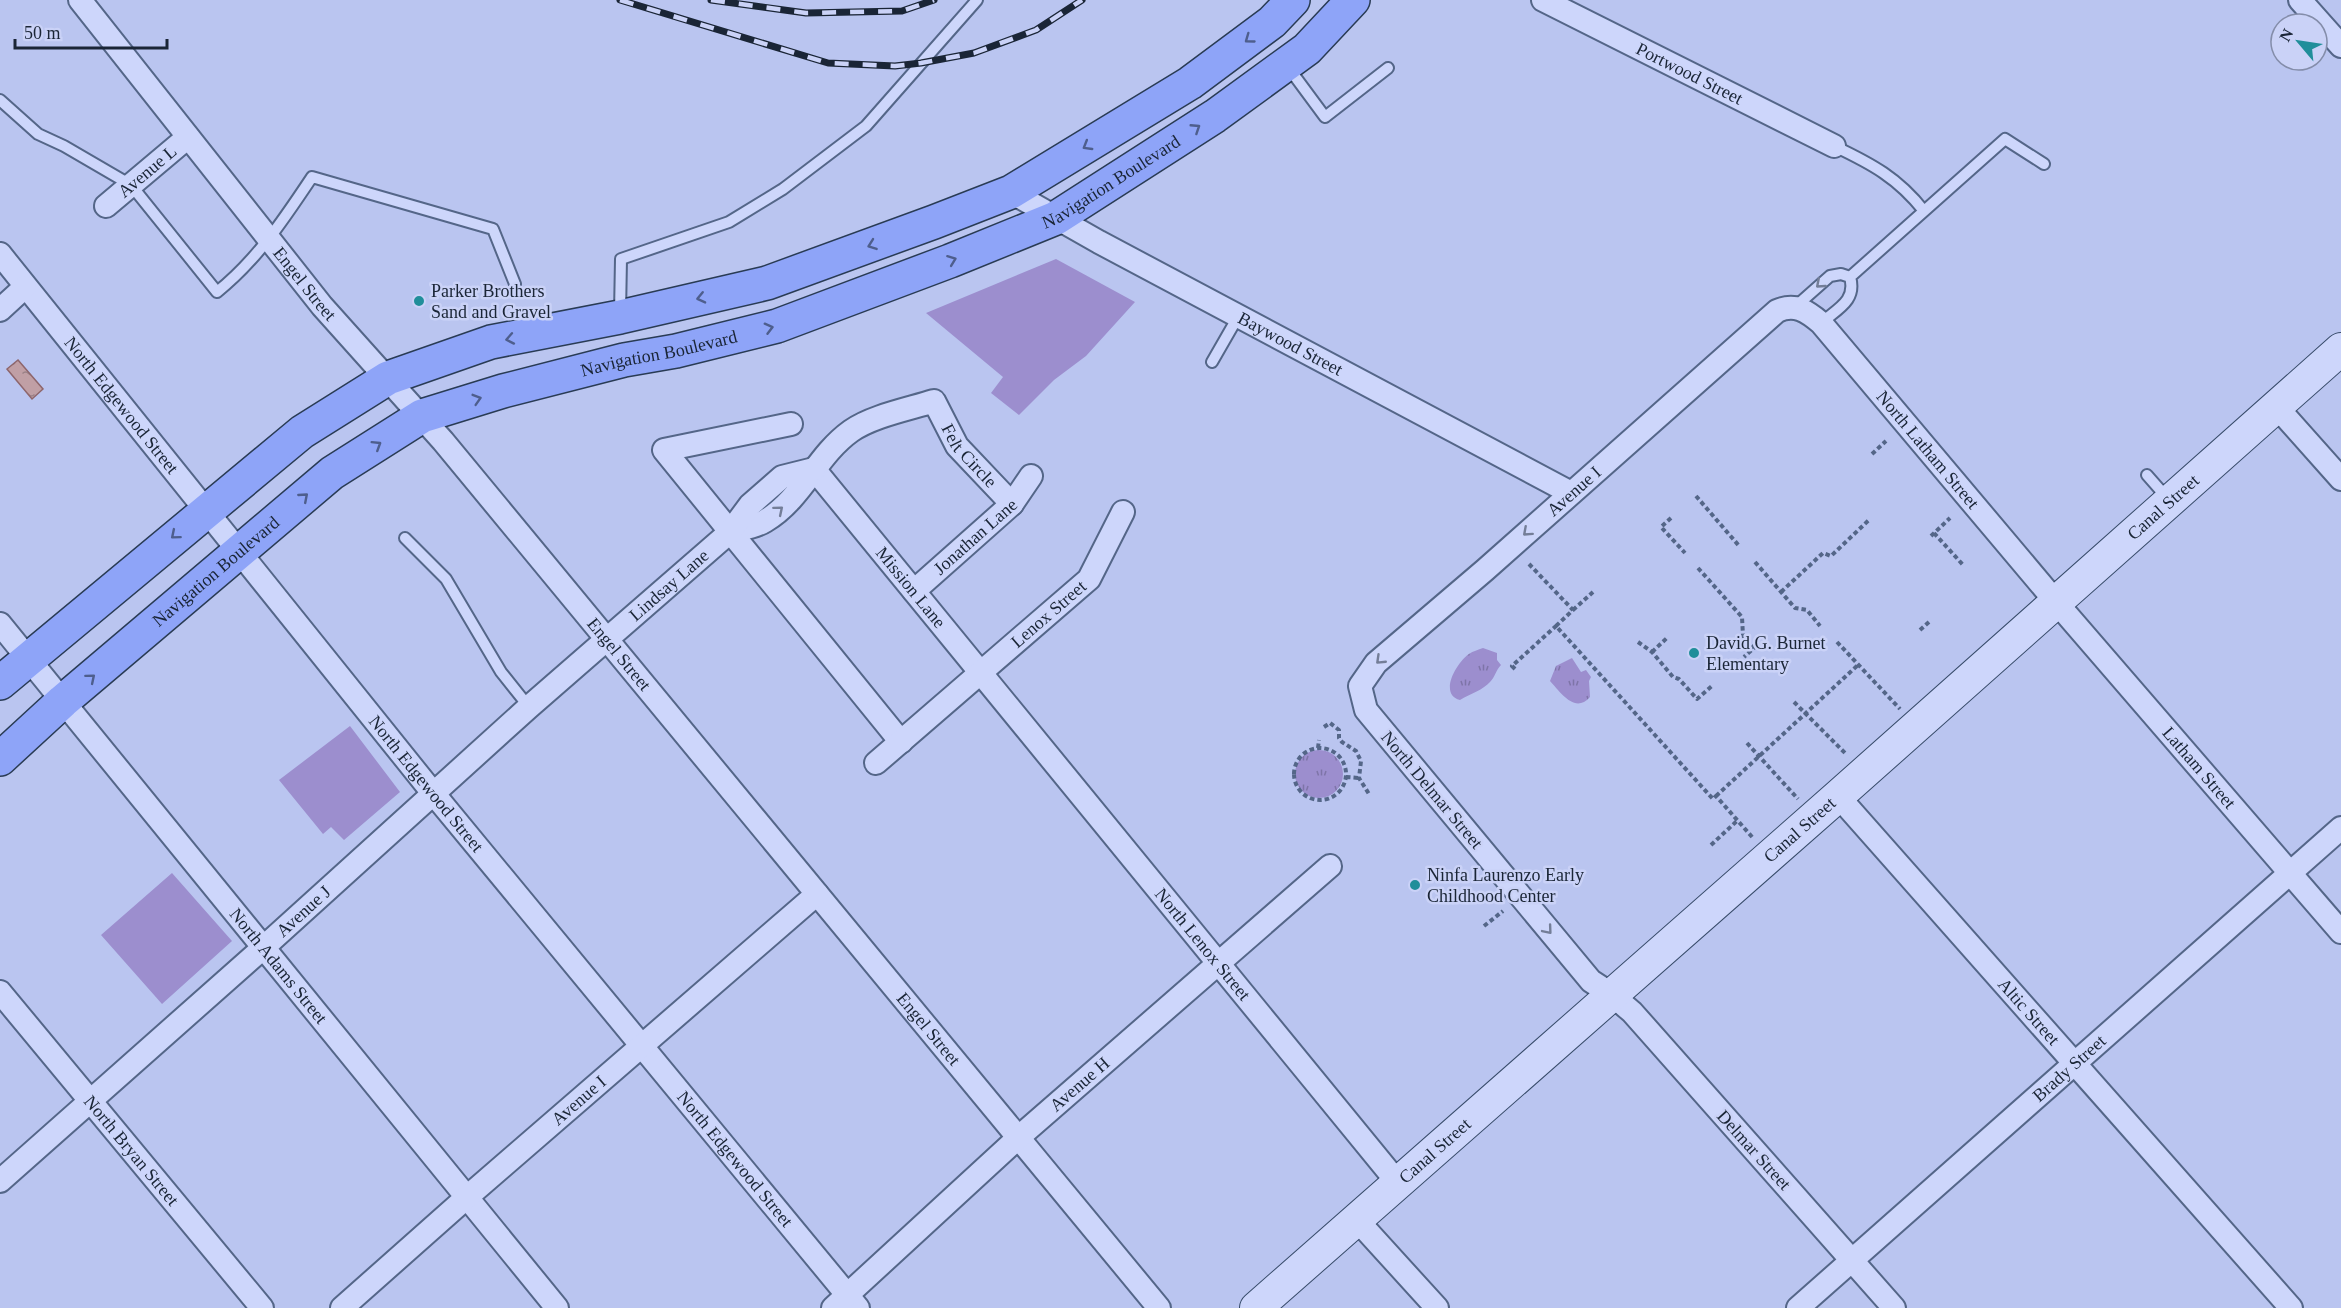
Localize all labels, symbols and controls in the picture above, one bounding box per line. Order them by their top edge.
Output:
scale bar [15,12,166,50]
north arrow [2269,12,2329,72]
text: 50 m [24,23,61,43]
text: N [2276,25,2297,44]
one-way arrow [1245,32,1256,43]
street label: Portwood Street [1633,38,1746,109]
one-way arrow [1190,124,1200,136]
street label: Navigation Boulevard [1039,131,1184,233]
one-way arrow [1083,138,1093,150]
street label: Avenue L [114,141,181,201]
one-way arrow [867,237,878,250]
street label: Engel Street [269,243,340,325]
one-way arrow [946,255,956,268]
one-way arrow [1816,277,1827,288]
place label: Parker Brothers Sand and Gravel [431,281,551,322]
one-way arrow [696,291,706,304]
marker: Parker Brothers Sand and Gravel [412,294,426,308]
street label: Baywood Street [1235,308,1346,380]
one-way arrow [764,322,774,335]
street label: Navigation Boulevard [579,326,739,381]
one-way arrow [506,332,516,345]
street label: North Edgewood Street [60,333,183,478]
street label: North Latham Street [1872,387,1983,513]
one-way arrow [471,394,482,406]
street label: Felt Circle [937,421,1001,491]
one-way arrow [371,440,381,452]
street label: Avenue I [1543,462,1605,520]
street label: Canal Street [2123,470,2203,544]
one-way arrow [297,494,308,505]
street label: Jonathan Lane [930,494,1021,579]
one-way arrow [772,506,783,517]
street label: Navigation Boulevard [149,512,283,631]
one-way arrow [1523,525,1534,536]
one-way arrow [171,528,182,539]
street label: Mission Lane [872,543,950,632]
street label: Lindsay Lane [625,545,713,625]
street label: Lenox Street [1007,576,1090,652]
street label: Engel Street [583,614,655,695]
place label: David G. Burnet Elementary [1706,633,1825,674]
marker: David G. Burnet Elementary [1687,646,1701,660]
one-way arrow [1377,653,1388,664]
one-way arrow [84,674,95,685]
street label: North Edgewood Street [365,712,488,856]
street label: Latham Street [2158,723,2240,813]
street label: North Delmar Street [1377,727,1487,853]
street label: Canal Street [1760,793,1839,867]
place label: Ninfa Laurenzo Early Childhood Center [1427,865,1584,906]
marker: Ninfa Laurenzo Early Childhood Center [1408,878,1422,892]
street label: Avenue J [272,882,335,941]
street label: North Lenox Street [1151,884,1254,1004]
street label: North Adams Street [226,904,331,1028]
one-way arrow [1540,923,1551,934]
street label: Altic Street [1994,974,2064,1049]
street label: Engel Street [893,988,964,1070]
street label: Brady Street [2029,1031,2110,1106]
street label: Avenue H [1046,1053,1113,1115]
street label: Avenue I [548,1071,610,1129]
street label: North Edgewood Street [673,1087,797,1231]
street label: North Bryan Street [80,1091,183,1210]
street label: Delmar Street [1713,1106,1795,1194]
street label: Canal Street [1395,1114,1475,1188]

